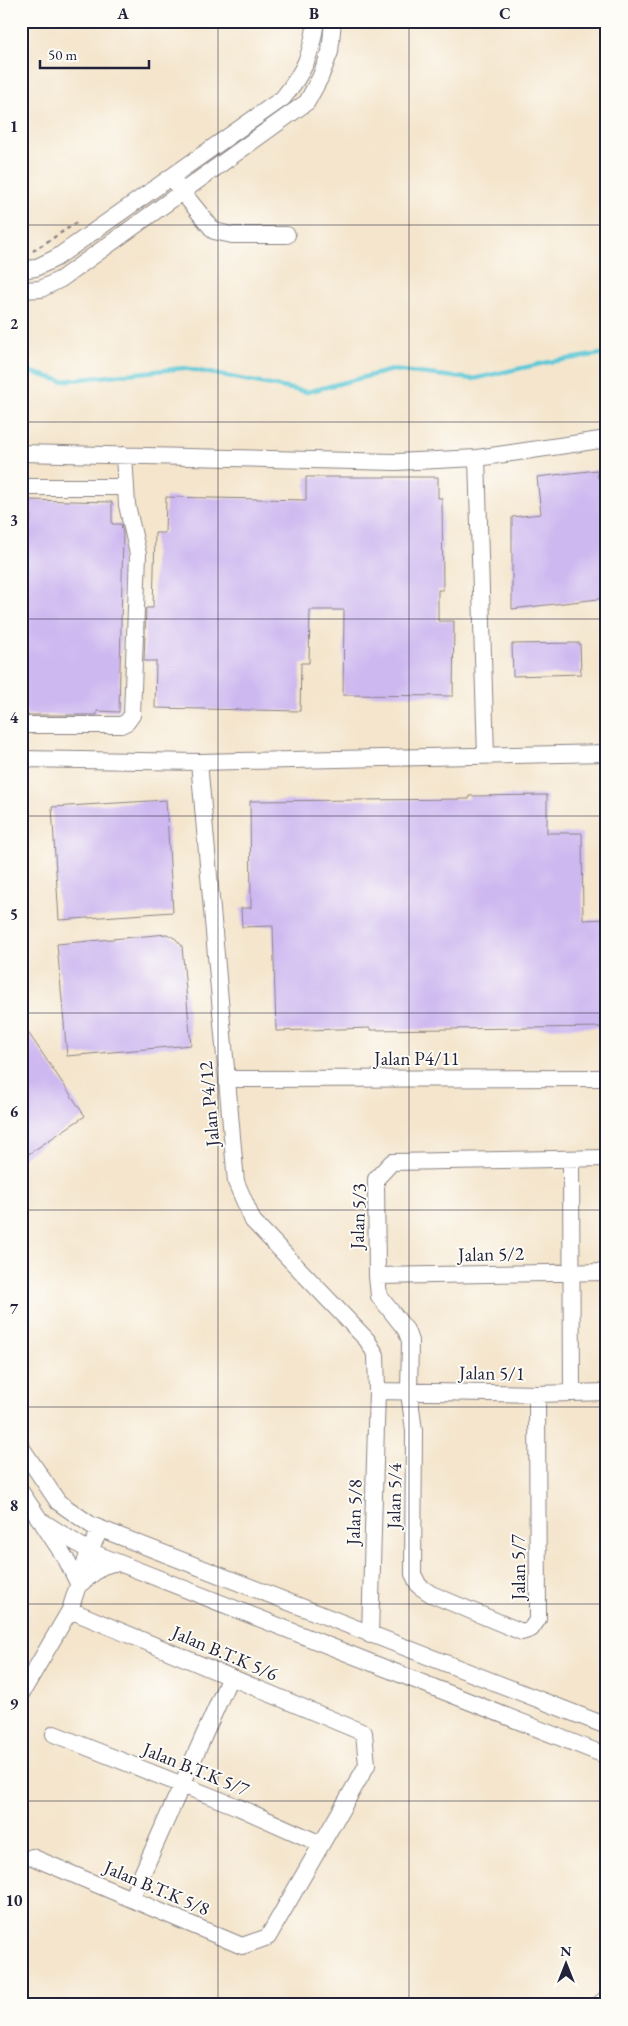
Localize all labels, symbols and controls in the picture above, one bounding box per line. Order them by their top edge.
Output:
text: A [116,3,129,24]
text: B [309,3,319,24]
text: C [499,3,511,24]
scale bar [40,38,149,70]
text: 50 m [48,45,77,64]
text: 1 [10,116,18,137]
text: 2 [10,313,19,334]
text: 3 [10,510,18,531]
text: 4 [10,707,19,728]
text: 5 [10,904,18,925]
street label: Jalan P4/11 [372,1046,460,1071]
street label: Jalan P4/12 [193,1060,225,1150]
text: 6 [10,1101,19,1122]
street label: Jalan 5/3 [344,1183,372,1251]
street label: Jalan 5/2 [456,1241,524,1267]
text: 7 [10,1298,19,1319]
street label: Jalan 5/1 [457,1360,525,1386]
street label: Jalan 5/4 [381,1462,407,1531]
street label: Jalan 5/8 [340,1479,368,1547]
text: 8 [10,1495,18,1516]
street label: Jalan 5/7 [506,1533,531,1602]
street label: Jalan B.T.K 5/6 [167,1619,282,1686]
text: 9 [10,1693,19,1714]
street label: Jalan B.T.K 5/7 [137,1736,254,1802]
street label: Jalan B.T.K 5/8 [99,1854,214,1921]
text: 10 [6,1890,23,1911]
north arrow [540,1938,590,1988]
text: N [560,1942,572,1960]

